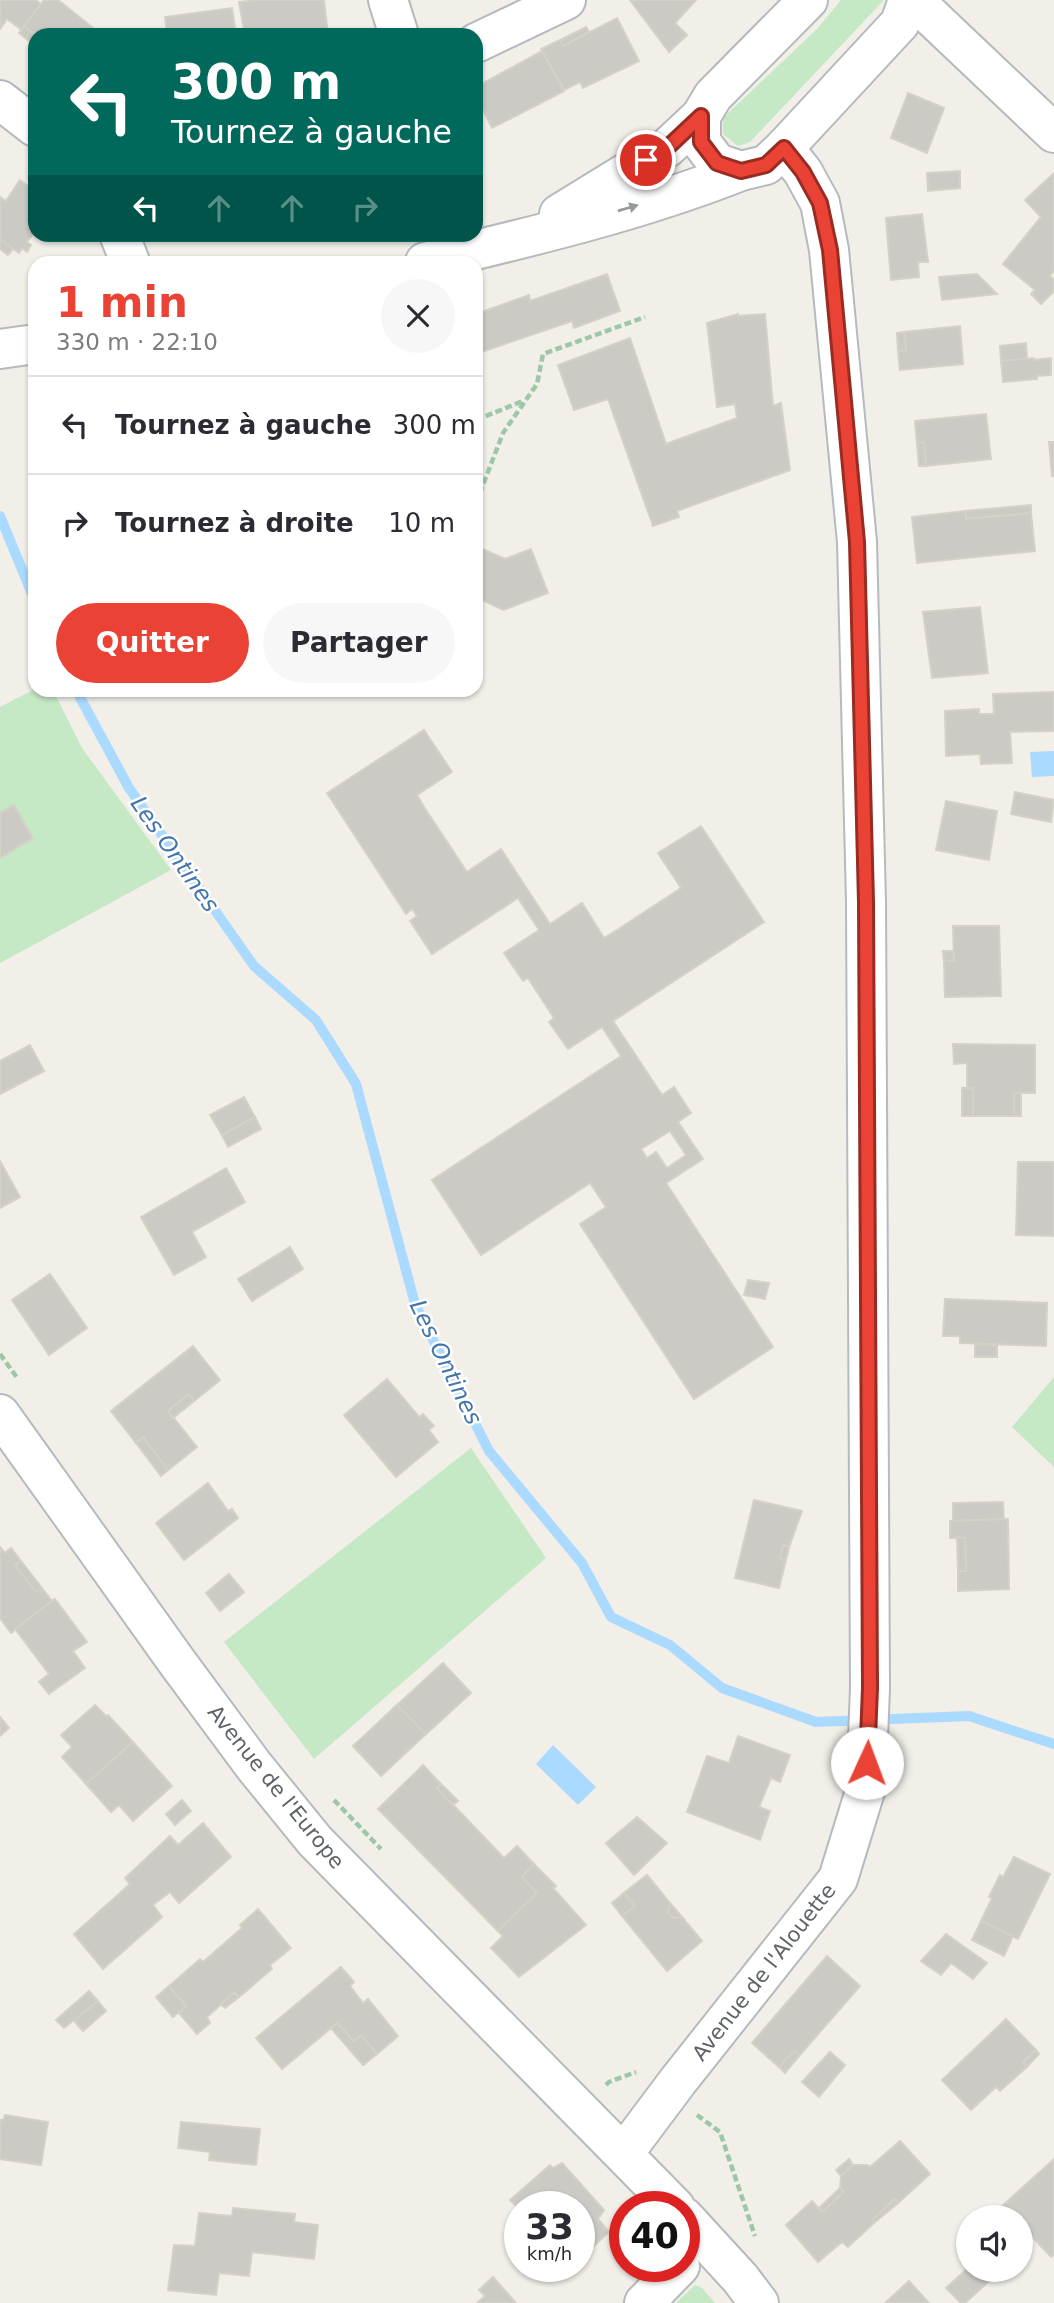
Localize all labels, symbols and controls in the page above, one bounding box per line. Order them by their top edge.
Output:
text: 300 m [171,54,341,111]
icon: left [56,56,147,147]
text: Tournez à gauche [171,113,452,151]
pin [616,130,676,190]
icon: arrive [627,141,665,179]
icon: left [127,189,165,227]
icon: ahead [200,189,238,227]
icon: ahead [273,189,311,227]
icon: right [346,189,384,227]
one-way arrow [617,202,639,213]
text: 1 min [56,278,188,327]
button: close [381,279,455,353]
text: 330 m · 22:10 [56,329,218,355]
icon: left [56,406,94,444]
text: Tournez à gauche [115,410,372,440]
text: 300 m [393,410,476,440]
icon: right [56,504,94,542]
text: Tournez à droite [115,508,354,538]
text: 10 m [388,508,455,538]
button: Quitter [56,603,249,683]
button: Partager [263,603,455,683]
water label: Les Ontines [126,791,224,917]
water label: Les Ontines [405,1296,487,1428]
street label: Avenue de l'Europe [203,1701,349,1873]
position arrow [830,1726,904,1800]
street label: Avenue de l'Alouette [687,1879,841,2065]
speed limit sign: 40 [609,2191,700,2282]
map controls [956,2205,1033,2282]
button: sound [956,2205,1033,2282]
text: 33 [525,2207,574,2247]
text: km/h [527,2243,572,2264]

